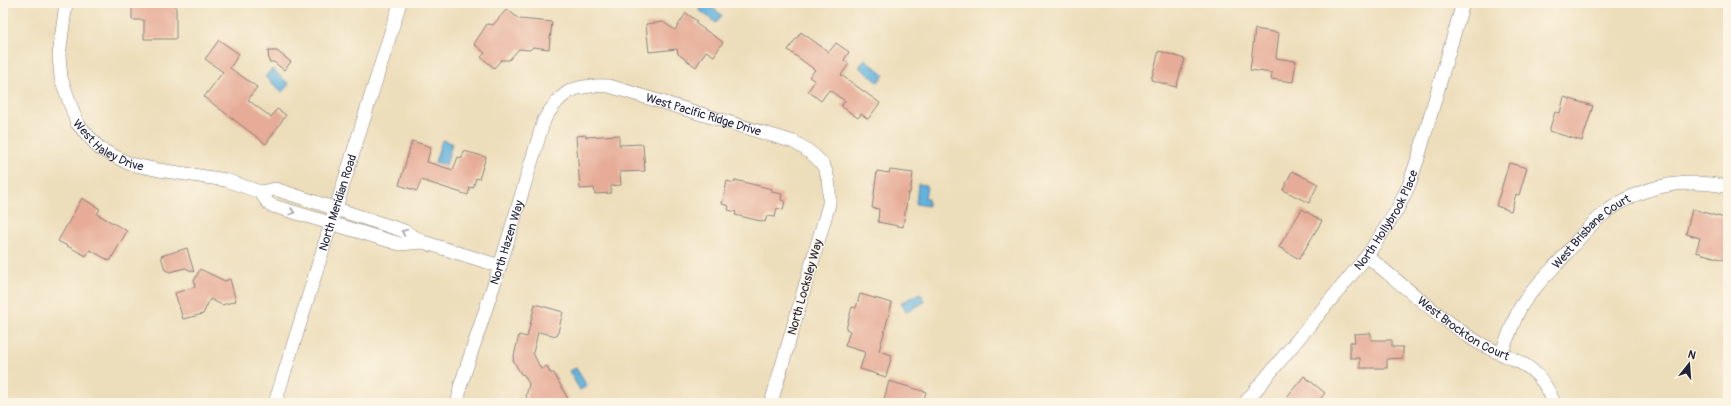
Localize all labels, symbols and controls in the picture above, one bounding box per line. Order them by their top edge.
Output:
street label: West Pacific Ridge Drive [644,91,763,140]
street label: West Haley Drive [69,116,145,175]
street label: North Meridian Road [316,152,360,253]
street label: North Hollybrook Place [1351,168,1422,274]
street label: West Brisbane Court [1549,191,1633,272]
street label: North Hazen Way [487,199,527,287]
one-way arrow [288,207,295,216]
one-way arrow [401,228,408,236]
street label: North Locksley Way [785,237,826,337]
street label: West Brockton Court [1414,294,1512,364]
north arrow [1669,344,1709,384]
text: N [1686,348,1698,362]

